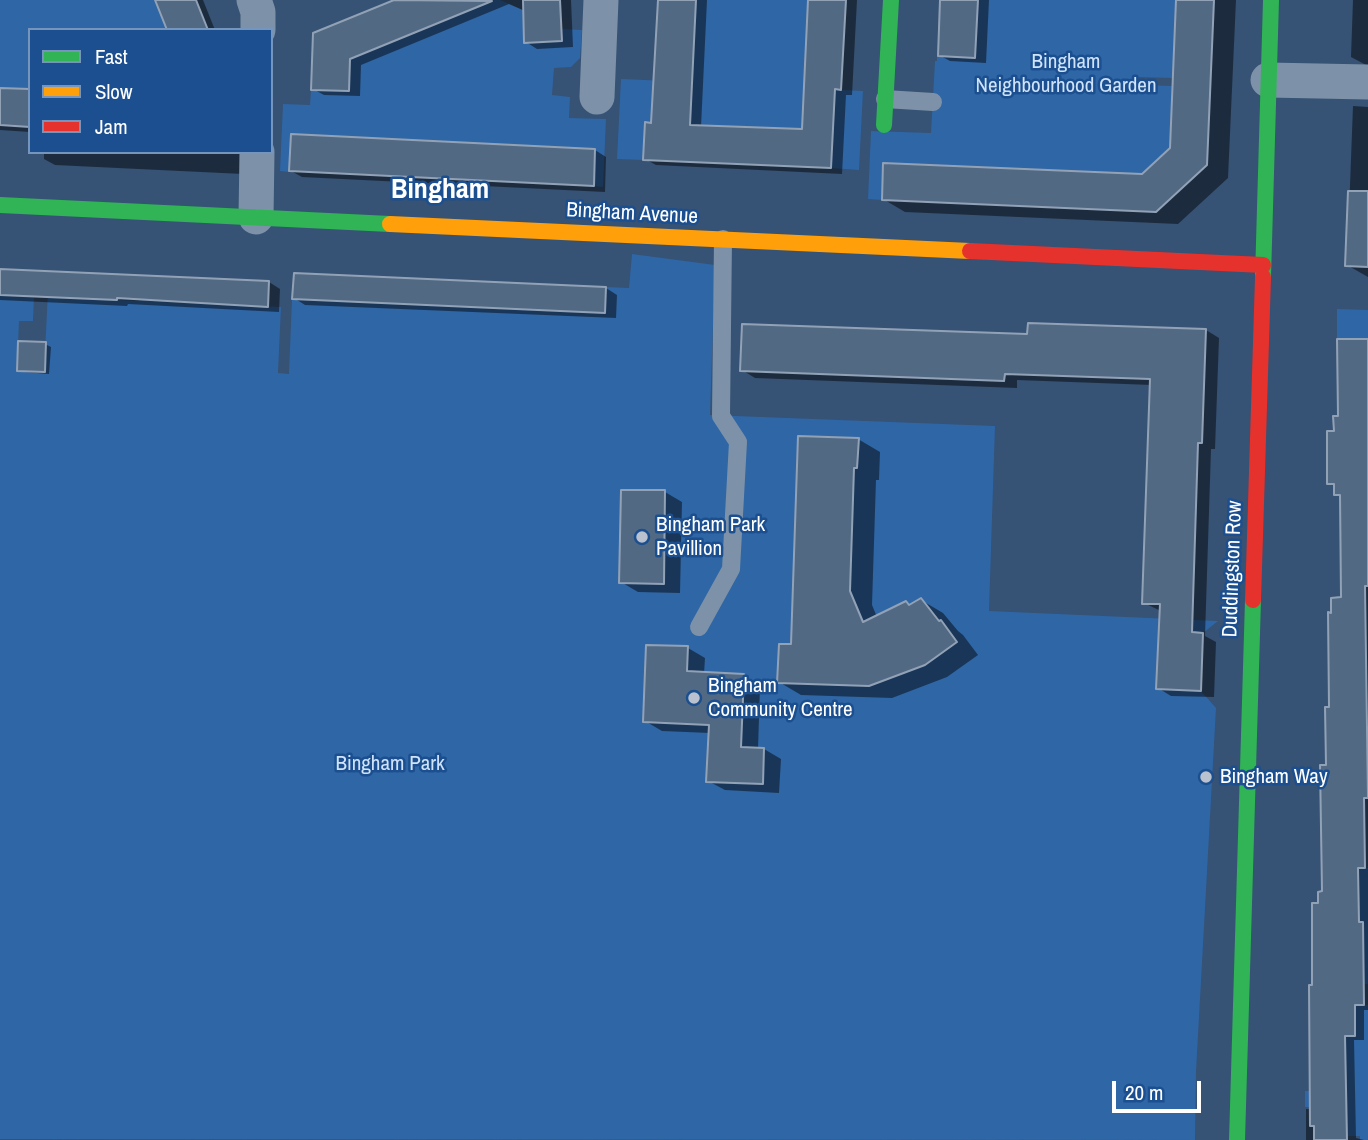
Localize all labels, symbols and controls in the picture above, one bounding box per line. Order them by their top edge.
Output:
legend [28,28,273,154]
text: Fast [95,42,128,71]
park label: Bingham Neighbourhood Garden [976,49,1156,99]
text: Slow [95,77,132,106]
text: Jam [95,112,128,141]
district label: Bingham [391,173,489,207]
street label: Bingham Avenue [566,198,698,230]
street label: Duddingston Row [1218,500,1248,638]
place label: Bingham Park Pavillion [656,512,765,562]
marker: Bingham Park Pavillion [634,529,650,545]
place label: Bingham Community Centre [708,673,853,723]
marker: Bingham Community Centre [686,690,702,706]
park label: Bingham Park [335,751,445,777]
place label: Bingham Way [1220,764,1328,790]
marker: Bingham Way [1198,769,1214,785]
scale bar [1116,1066,1205,1110]
text: 20 m [1125,1078,1163,1107]

